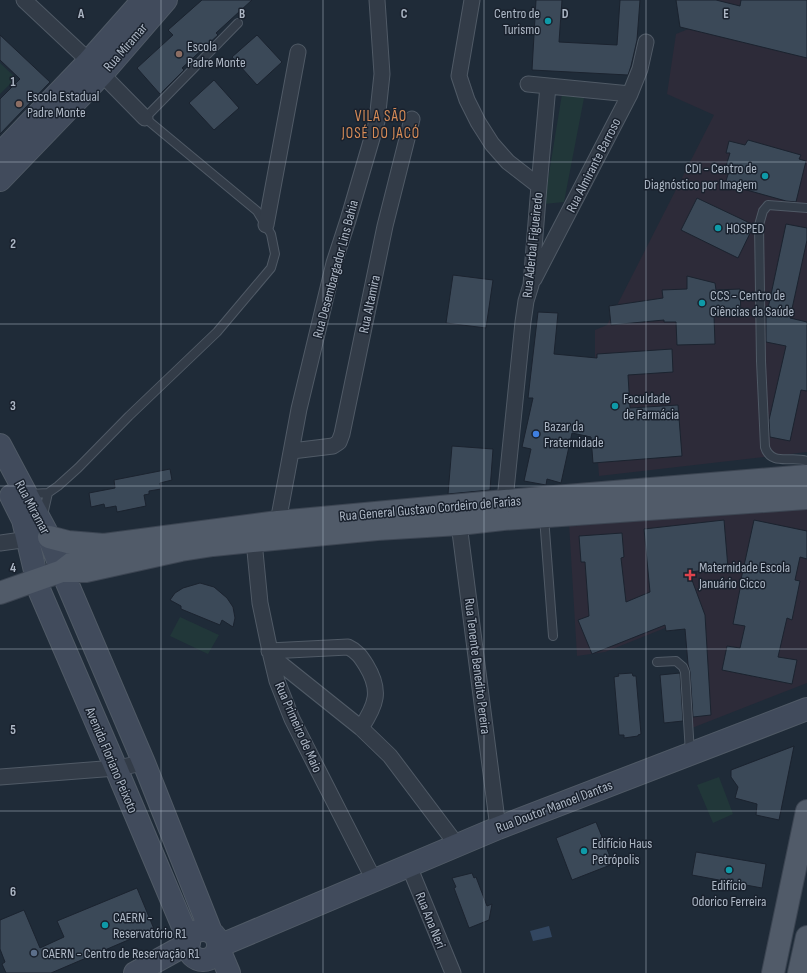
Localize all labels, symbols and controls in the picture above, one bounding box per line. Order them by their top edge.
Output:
place label: Centro de Turismo [494,5,540,38]
text: A [77,6,85,22]
text: B [239,6,245,22]
text: C [401,6,408,22]
text: D [562,6,569,22]
text: E [723,6,729,22]
marker: Centro de Turismo [543,16,553,26]
street label: Rua Miramar [100,20,151,75]
place label: Escola Padre Monte [187,38,246,71]
marker: Escola Padre Monte [174,49,184,59]
text: 1 [10,74,16,90]
place label: Escola Estadual Padre Monte [27,88,99,121]
marker: Escola Estadual Padre Monte [14,99,24,109]
district label: VILA SÃO JOSÉ DO JACÓ [341,107,420,143]
street label: Rua Almirante Barroso [562,115,625,215]
place label: CDI - Centro de Diagnóstico por Imagem [644,160,757,193]
marker: CDI - Centro de Diagnóstico por Imagem [760,171,770,181]
street label: Rua Aderbal Figueiredo [518,191,547,299]
street label: Rua Desembargador Lins Bahia [309,198,362,340]
place label: HOSPED [726,220,765,237]
marker: HOSPED [713,223,723,233]
text: 2 [10,236,16,252]
street label: Rua Altamira [355,273,384,335]
place label: CCS - Centro de Ciências da Saúde [710,287,794,320]
marker: CCS - Centro de Ciências da Saúde [697,298,707,308]
place label: Faculdade de Farmácia [623,390,679,423]
text: 3 [10,398,16,414]
marker: Faculdade de Farmácia [610,401,620,411]
place label: Bazar da Fraternidade [544,418,604,451]
marker: Bazar da Fraternidade [531,429,541,439]
street label: Rua Miramar [11,477,54,537]
street label: Rua General Gustavo Cordeiro de Farias [339,492,522,525]
place label: Maternidade Escola Januário Cicco [698,559,790,592]
text: 4 [10,560,16,576]
marker: Maternidade Escola Januário Cicco [684,569,696,581]
street label: Rua Tenente Benedito Pereira [461,597,494,735]
street label: Rua Primeiro de Maio [271,679,326,775]
street label: Avenida Floriano Peixoto [81,704,142,816]
text: 5 [10,722,16,738]
street label: Rua Doutor Manoel Dantas [493,776,615,837]
place label: Edifício Haus Petrópolis [592,835,652,868]
marker: Edifício Haus Petrópolis [579,846,589,856]
marker: Edifício Odorico Ferreira [724,865,734,875]
place label: Edifício Odorico Ferreira [692,877,766,910]
text: 6 [10,884,16,900]
street label: Rua Ana Neri [412,890,450,951]
place label: CAERN - Reservatório R1 [113,909,186,942]
marker: CAERN - Reservatório R1 [100,920,110,930]
place label: CAERN - Centro de Reservação R1 [42,945,200,962]
marker: CAERN - Centro de Reservação R1 [29,948,39,958]

